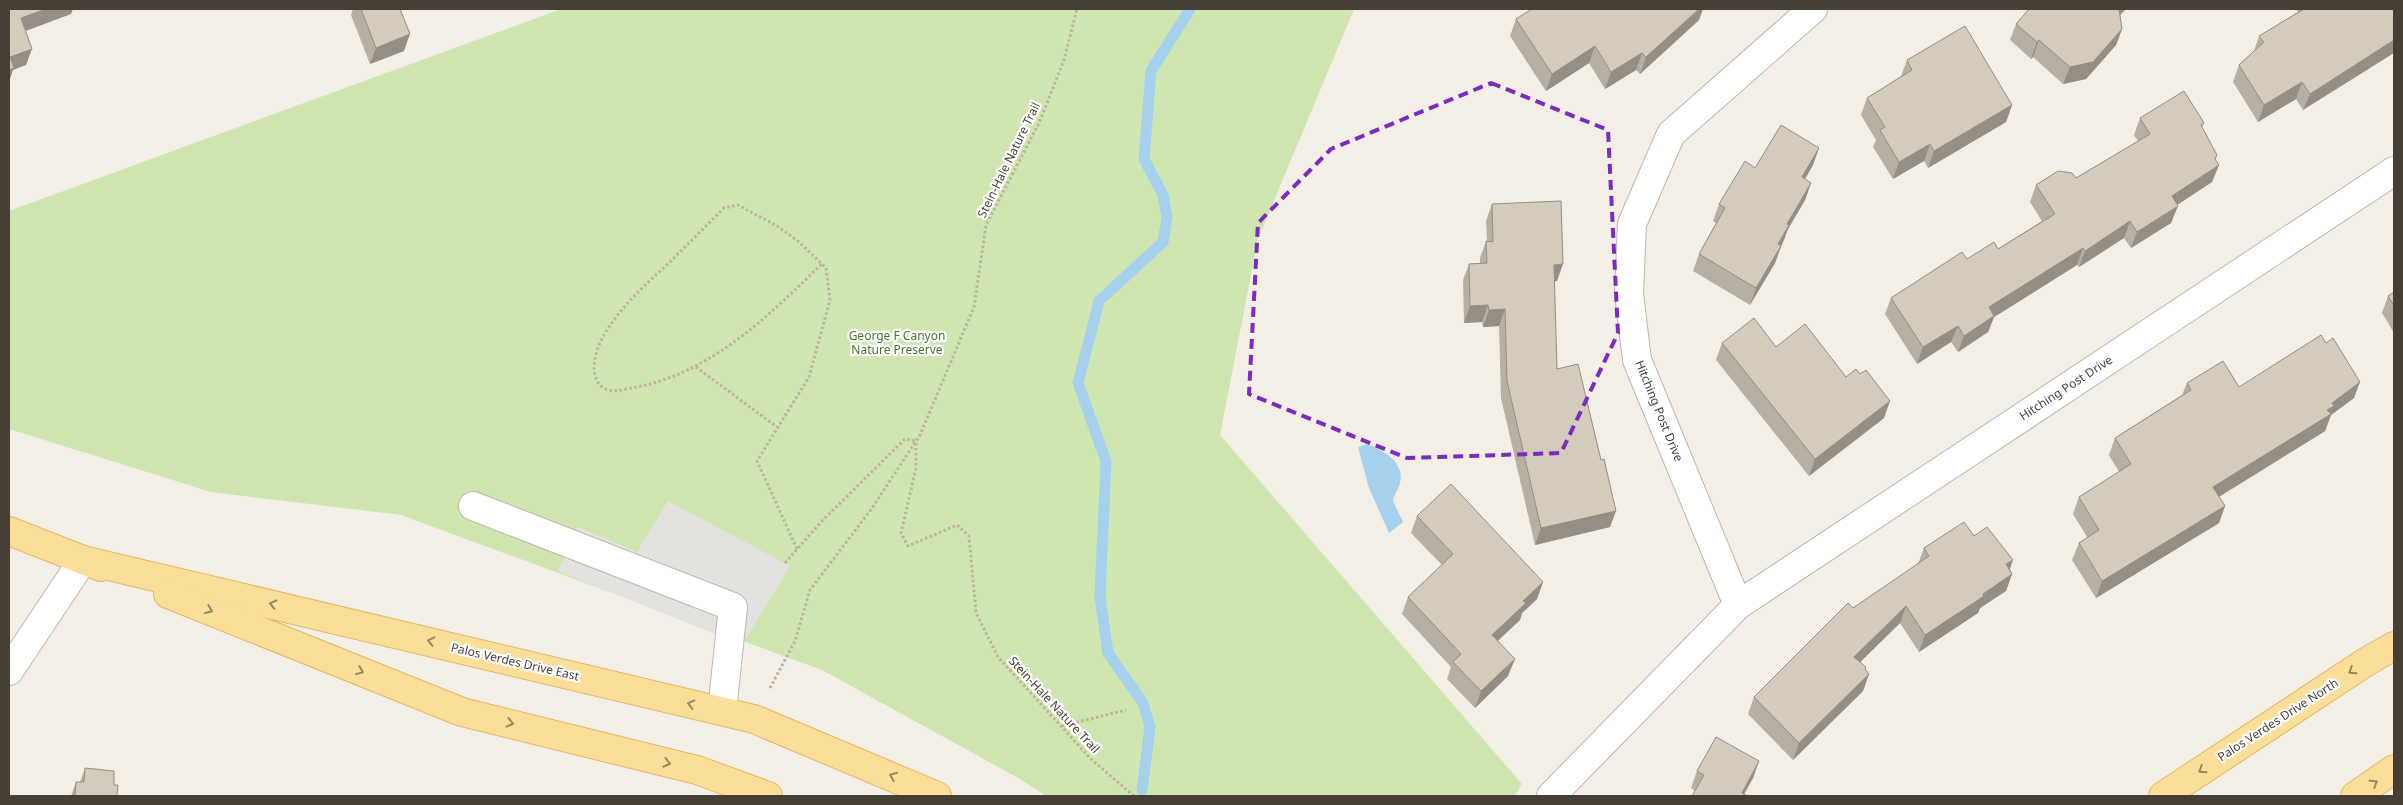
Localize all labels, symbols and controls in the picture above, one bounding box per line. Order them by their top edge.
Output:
street label: Stein-Hale Nature Trail [973,99,1044,220]
park label: George F Canyon Nature Preserve [849,327,945,358]
street label: Hitching Post Drive [2016,351,2116,424]
street label: Hitching Post Drive [1631,358,1688,464]
one-way arrow [268,599,277,610]
one-way arrow [205,605,213,615]
one-way arrow [426,636,435,647]
street label: Palos Verdes Drive East [449,638,581,685]
street label: Stein-Hale Nature Trail [1005,653,1104,757]
one-way arrow [355,664,364,675]
one-way arrow [2349,665,2358,675]
street label: Palos Verdes Drive North [2214,674,2341,765]
one-way arrow [687,699,696,710]
one-way arrow [505,717,514,728]
one-way arrow [663,757,671,767]
one-way arrow [2198,764,2207,774]
one-way arrow [889,772,898,783]
one-way arrow [2369,780,2378,789]

